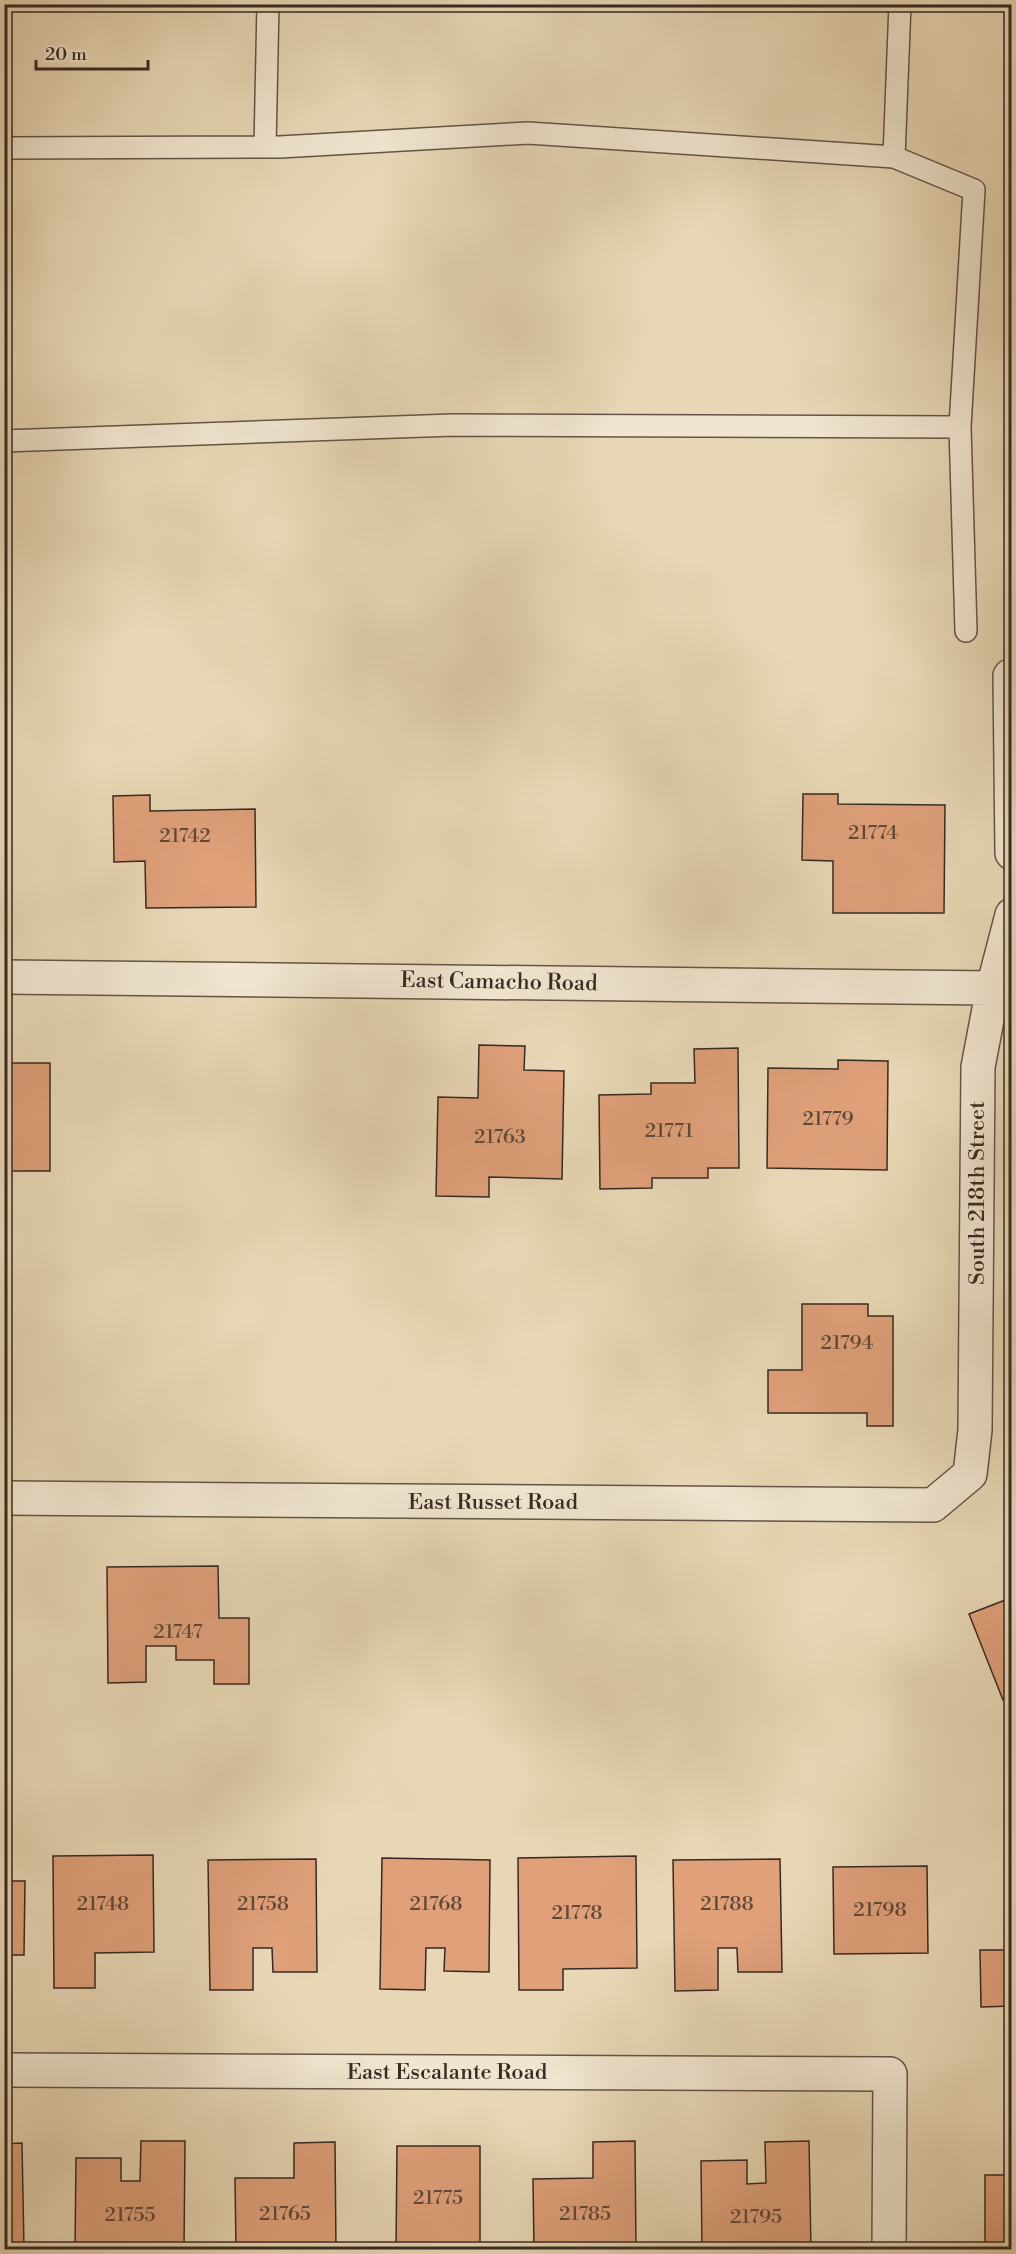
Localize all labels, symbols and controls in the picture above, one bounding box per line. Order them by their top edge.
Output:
scale bar [36,33,148,71]
text: 20 m [45,43,87,66]
house number: 21774 [848,821,898,846]
house number: 21742 [159,824,211,849]
street label: East Camacho Road [400,967,598,997]
street label: South 218th Street [964,1101,991,1285]
house number: 21779 [802,1107,854,1132]
house number: 21771 [645,1119,694,1144]
house number: 21763 [474,1125,526,1150]
house number: 21794 [821,1331,874,1356]
street label: East Russet Road [408,1489,578,1516]
house number: 21747 [153,1620,203,1645]
house number: 21748 [77,1892,129,1917]
house number: 21758 [237,1892,289,1917]
house number: 21768 [409,1892,463,1917]
house number: 21788 [700,1892,754,1917]
house number: 21798 [853,1898,907,1923]
house number: 21778 [551,1901,603,1926]
street label: East Escalante Road [347,2059,548,2086]
house number: 21775 [413,2186,463,2211]
house number: 21765 [259,2202,311,2227]
house number: 21785 [559,2202,611,2227]
house number: 21755 [105,2203,155,2228]
house number: 21795 [730,2205,782,2230]

